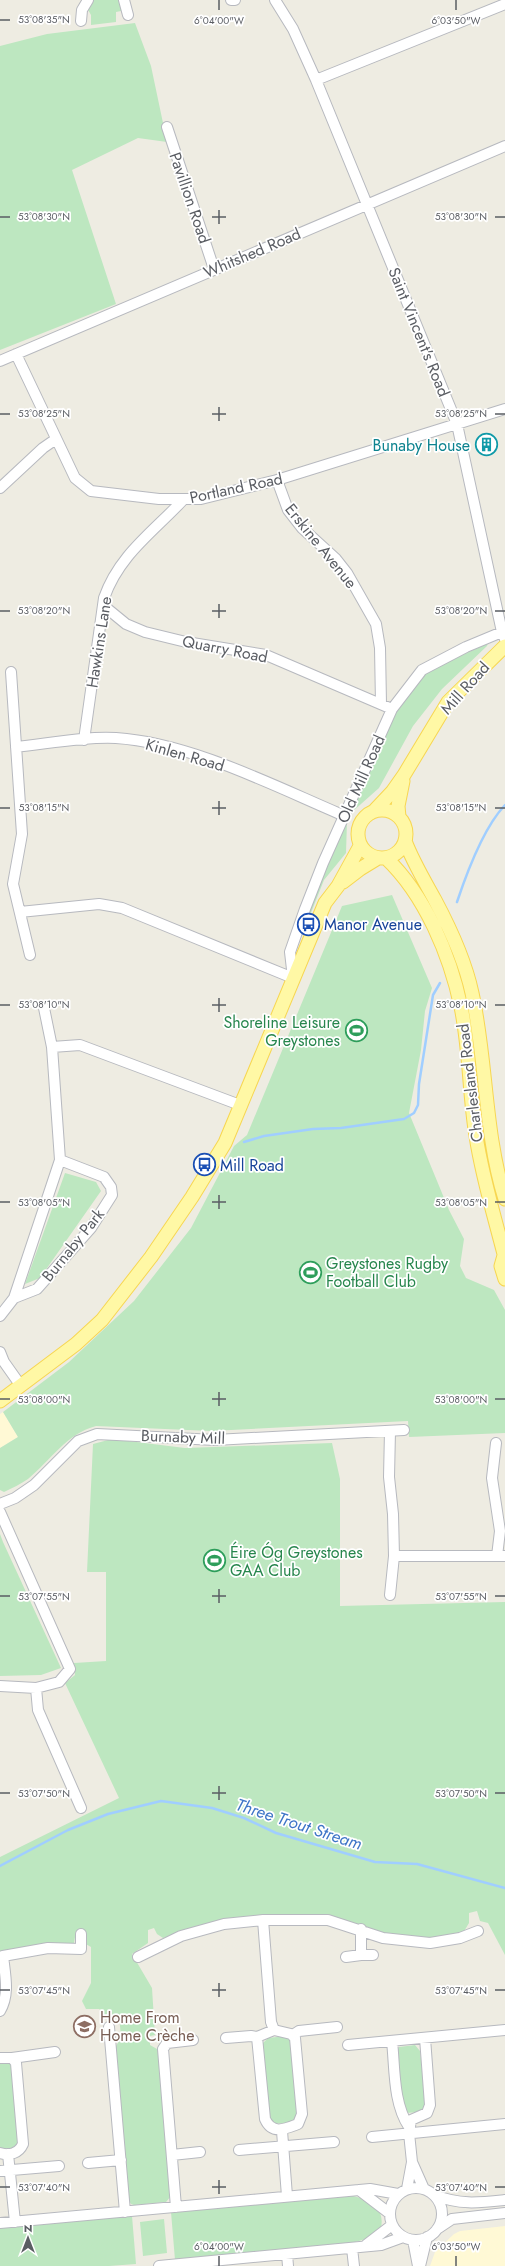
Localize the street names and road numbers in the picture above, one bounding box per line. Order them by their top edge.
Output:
street label: Pavillion Road [164,149,216,247]
street label: Whitshed Road [200,222,304,284]
street label: Saint Vincent's Road [383,264,455,400]
street label: Portland Road [187,467,285,509]
street label: Erskine Avenue [280,499,362,593]
street label: Hawkins Lane [80,595,118,689]
street label: Quarry Road [180,629,270,669]
street label: Mill Road [435,657,495,719]
street label: Old Mill Road [331,731,391,827]
street label: Kinlen Road [143,733,227,777]
street label: Charlesland Road [451,1022,489,1144]
street label: Burnaby Park [36,1203,110,1286]
street label: Burnaby Mill [141,1424,225,1450]

